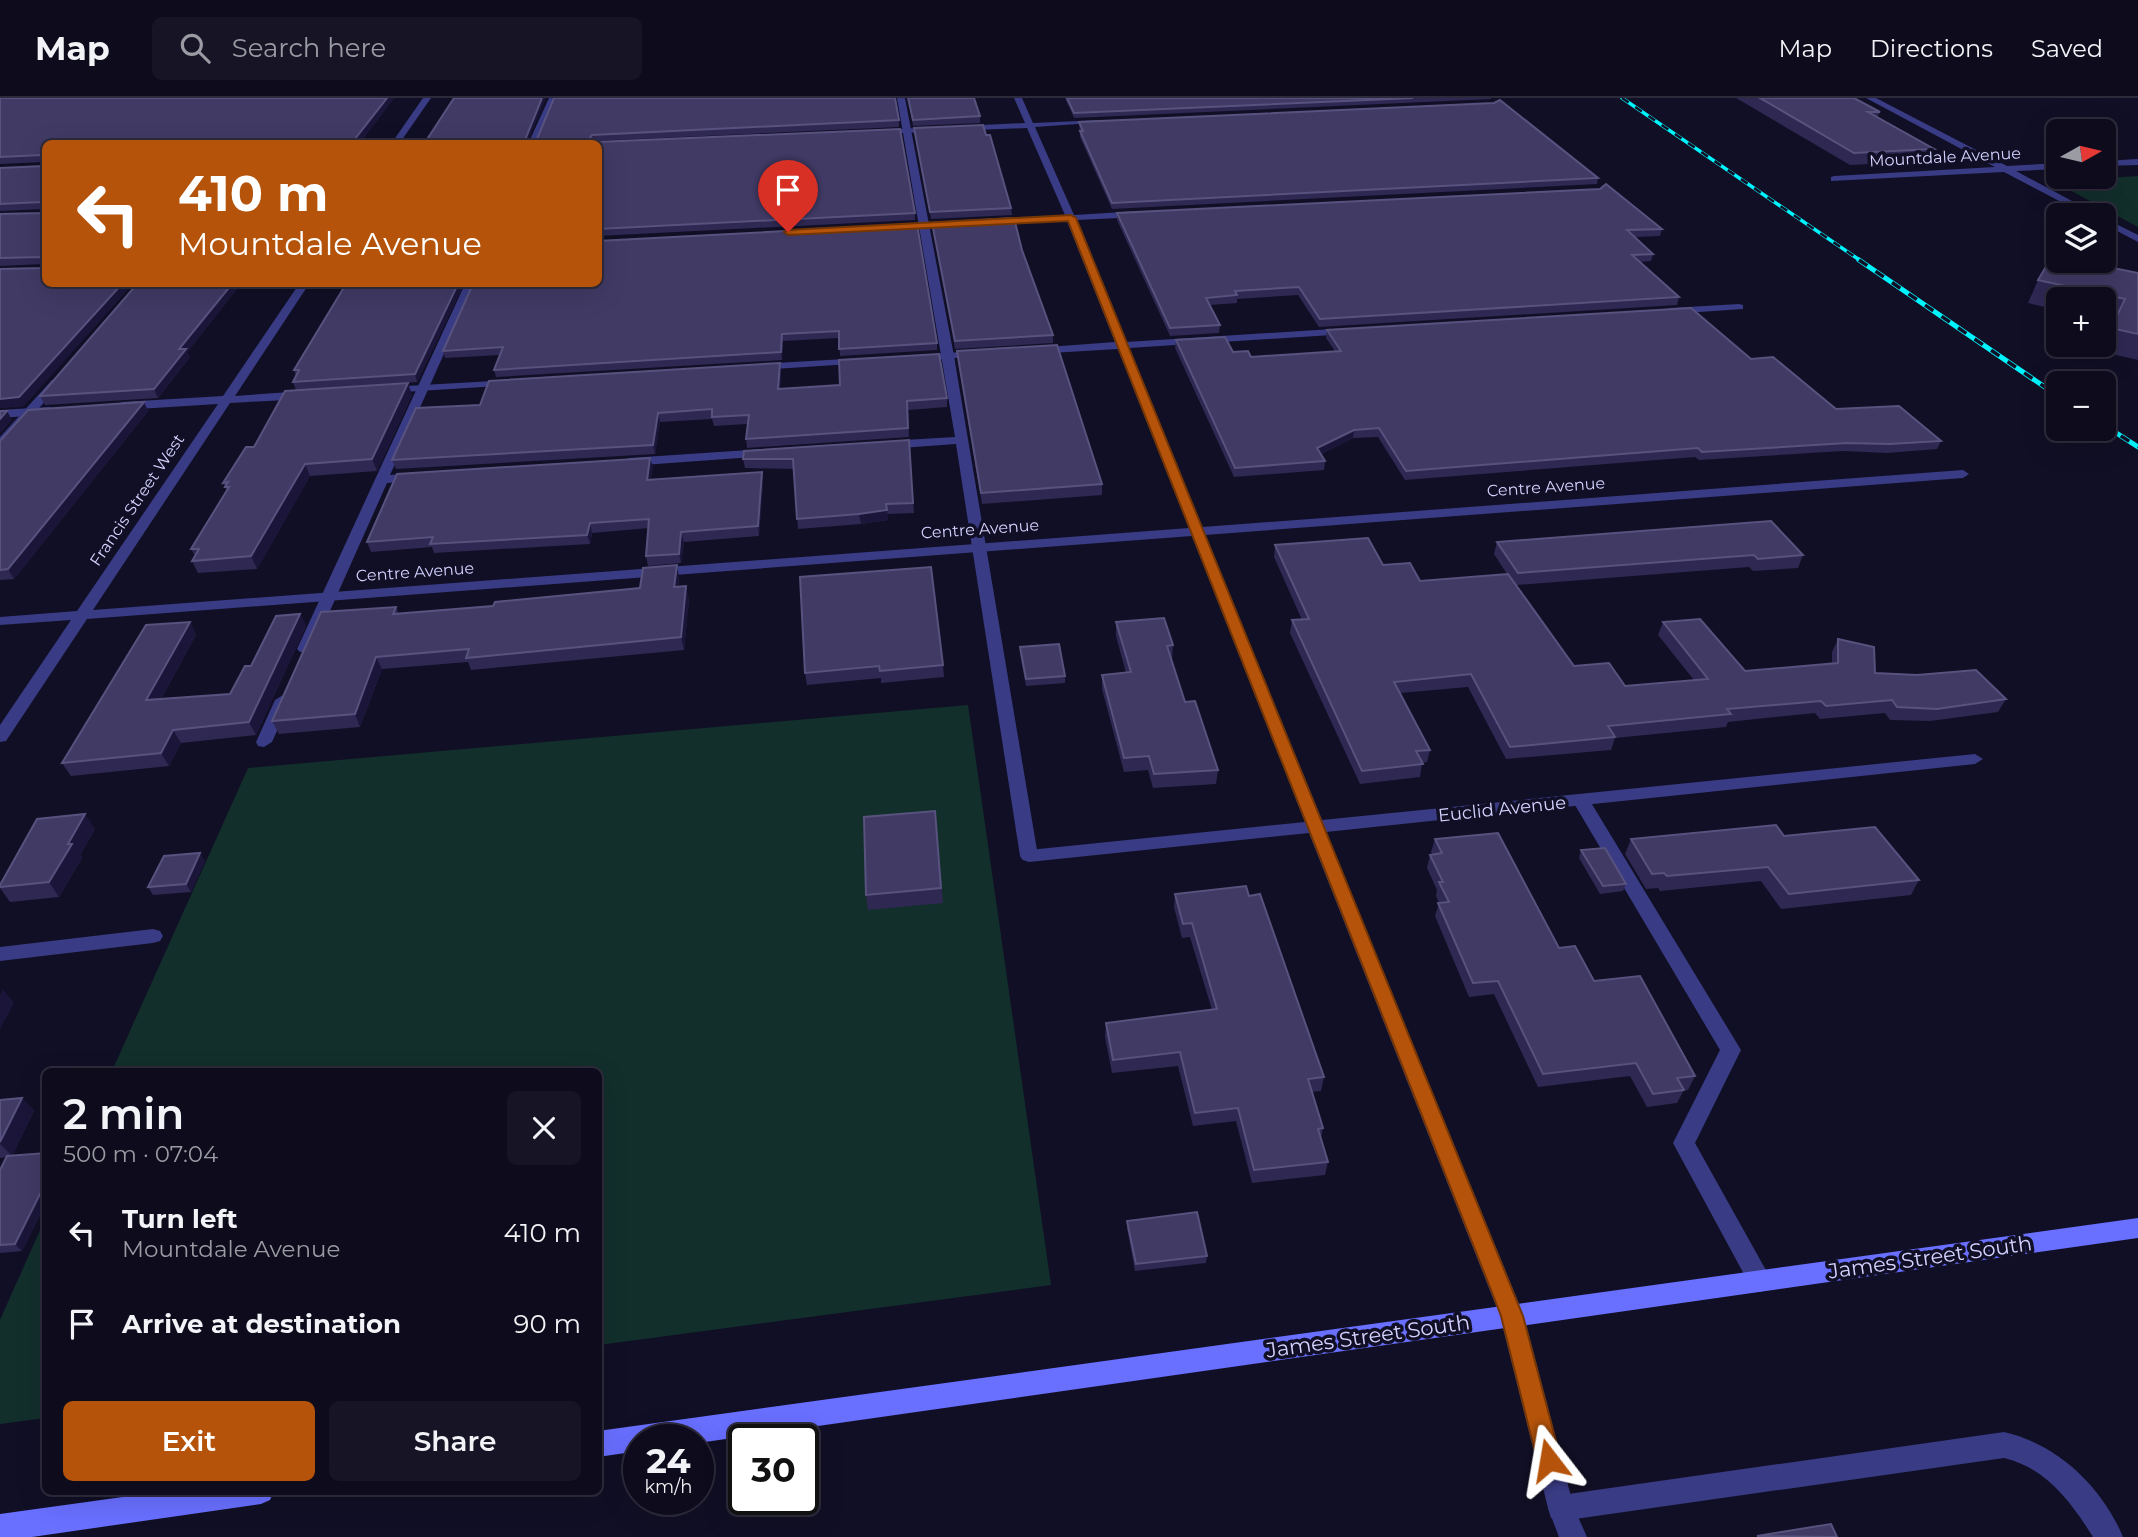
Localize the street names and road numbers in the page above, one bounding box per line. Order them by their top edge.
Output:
street label: Mountdale Avenue [1869,144,2021,170]
street label: Francis Street West [86,430,188,569]
street label: Centre Avenue [1486,473,1606,501]
street label: Centre Avenue [920,515,1040,543]
street label: Centre Avenue [355,558,475,586]
street label: Euclid Avenue [1437,791,1567,827]
street label: James Street South [1825,1230,2034,1284]
street label: James Street South [1263,1309,1472,1363]

